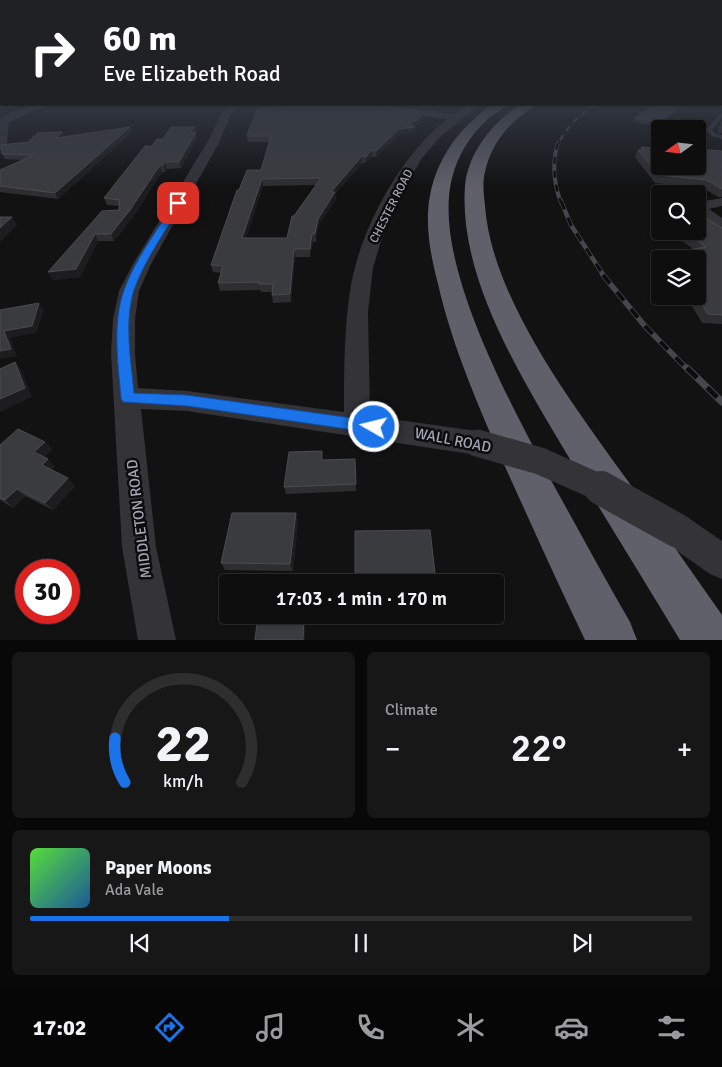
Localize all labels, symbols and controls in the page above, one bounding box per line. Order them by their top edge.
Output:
text: 60 m [103,17,177,60]
icon: right [20,20,85,85]
text: Eve Elizabeth Road [103,60,281,87]
north arrow [651,120,706,175]
map controls [651,120,706,305]
street label: CHESTER ROAD [366,167,417,246]
pin [157,182,199,224]
button: search [651,185,706,240]
icon: arrive [164,189,192,217]
button: layers [651,250,706,305]
position arrow [347,400,399,452]
street label: WALL ROAD [413,424,493,456]
street label: MIDDLETON ROAD [123,458,155,580]
speed limit sign: 30 [15,559,80,624]
text: 17:03 · 1 min · 170 m [276,587,447,611]
text: Climate [385,700,438,720]
text: 22 [155,712,212,776]
text: 22° [511,725,566,772]
text: − [385,732,400,766]
text: + [677,732,692,766]
text: km/h [163,770,204,792]
text: Paper Moons [105,856,211,880]
text: Ada Vale [105,880,164,900]
icon: previous [126,929,154,957]
icon: pause [347,929,375,957]
icon: next [568,929,596,957]
icon: directions [152,1010,187,1045]
icon: music [253,1010,288,1045]
icon: phone [353,1010,388,1045]
icon: climate [453,1010,488,1045]
icon: car [554,1010,589,1045]
icon: filters [654,1010,689,1045]
text: 17:02 [33,1014,87,1041]

